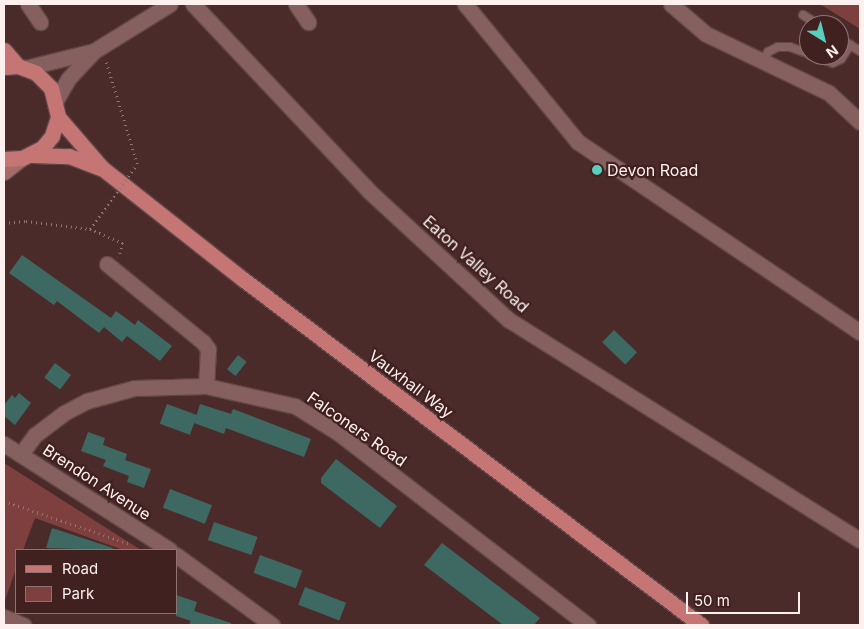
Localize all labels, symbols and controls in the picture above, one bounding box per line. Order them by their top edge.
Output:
north arrow [799,15,849,65]
text: N [823,42,842,62]
place label: Devon Road [607,160,698,180]
marker: Devon Road [591,164,603,176]
street label: Eaton Valley Road [419,212,533,316]
street label: Vauxhall Way [365,346,457,422]
street label: Falconers Road [304,388,410,470]
street label: Brendon Avenue [40,440,154,524]
legend [15,549,178,614]
text: Road [62,559,98,578]
scale bar [689,582,803,614]
text: Park [62,584,94,603]
text: 50 m [694,591,730,610]

